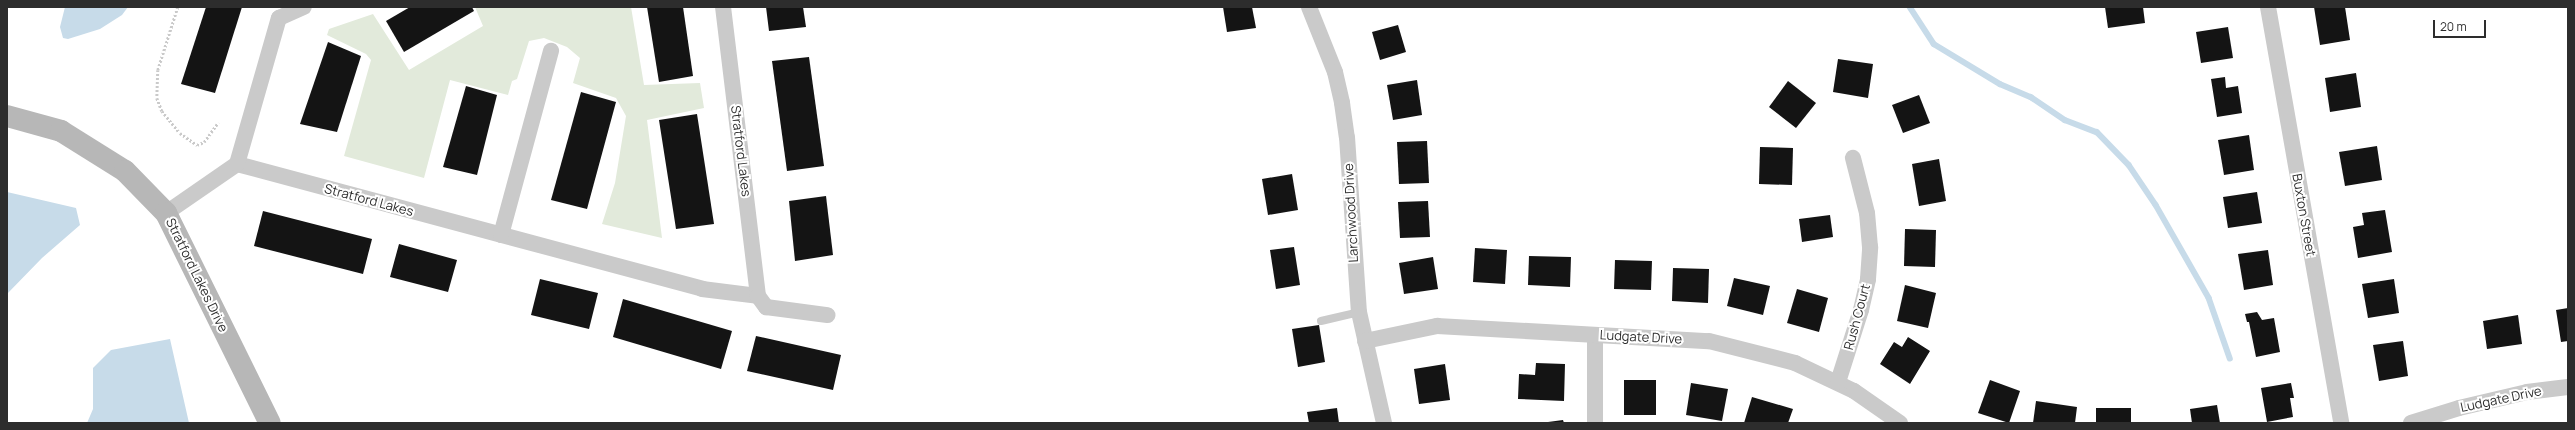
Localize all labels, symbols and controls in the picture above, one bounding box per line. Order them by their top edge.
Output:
scale bar [2435,12,2488,38]
text: 20 m [2440,18,2467,35]
street label: Stratford Lakes [728,105,754,197]
street label: Larchwood Drive [1341,163,1361,263]
street label: Buxton Street [2289,172,2319,258]
street label: Stratford Lakes [323,181,415,219]
street label: Stratford Lakes Drive [163,216,231,334]
street label: Rush Court [1841,282,1873,352]
street label: Ludgate Drive [1599,327,1683,347]
street label: Ludgate Drive [2459,383,2543,415]

